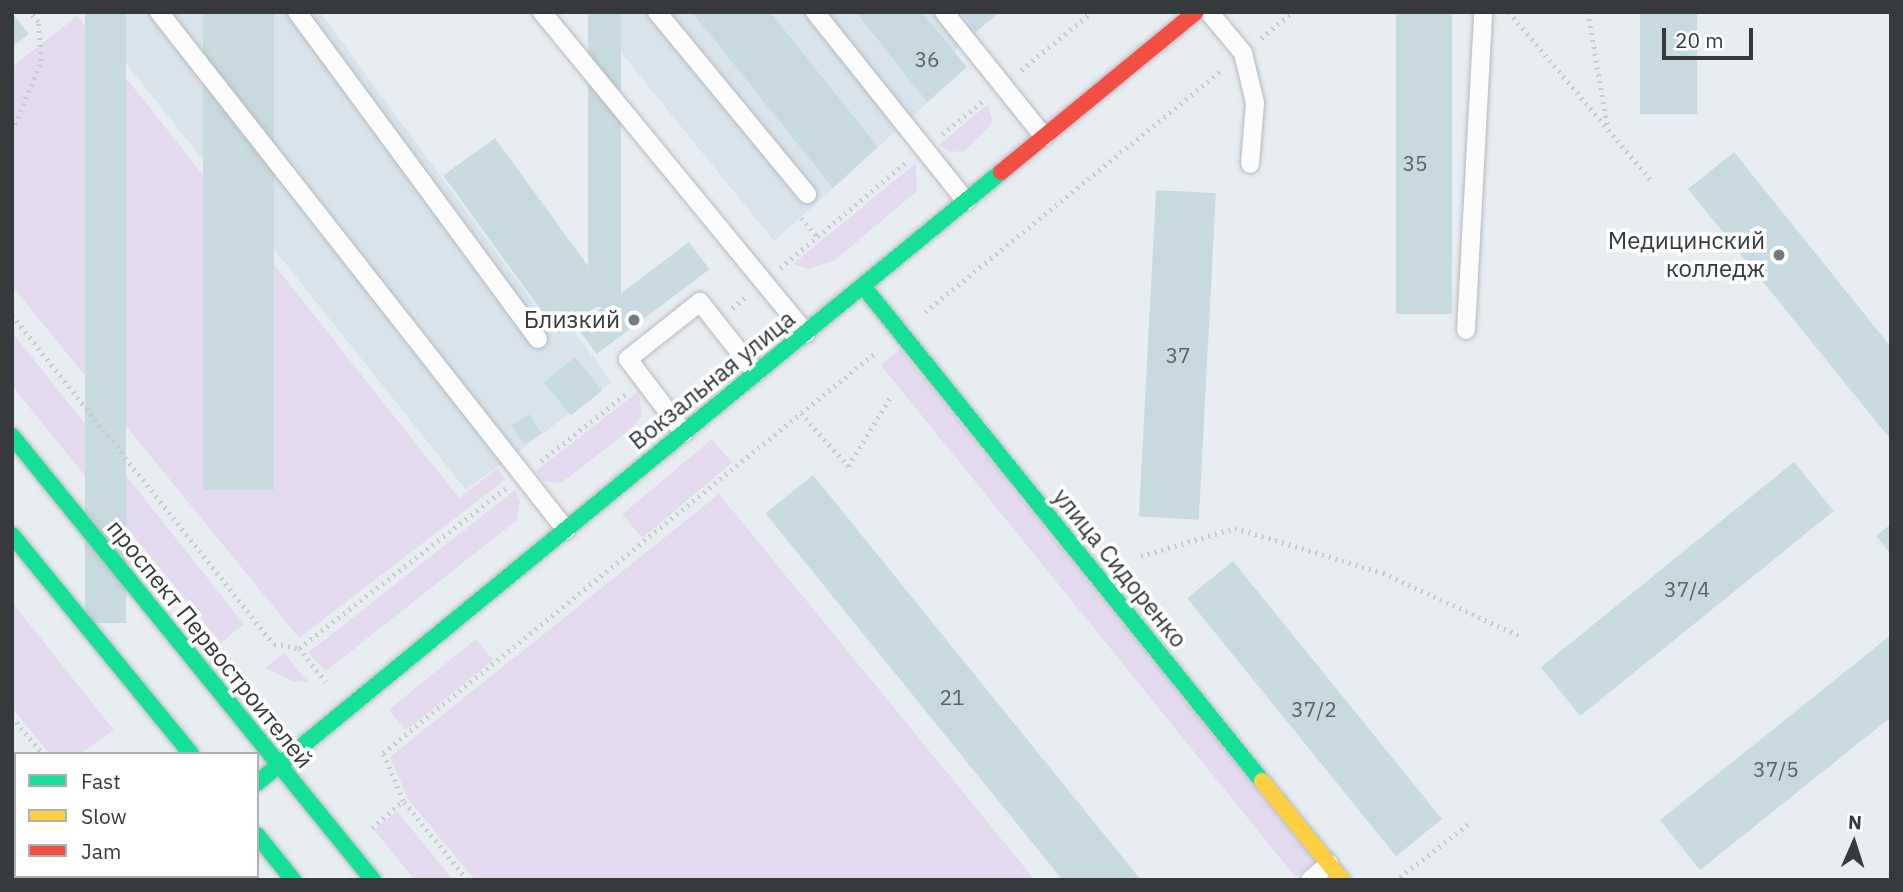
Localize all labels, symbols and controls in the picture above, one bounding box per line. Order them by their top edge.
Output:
scale bar [1665,14,1756,58]
text: 20 m [1675,26,1724,54]
house number: 36 [914,46,940,72]
house number: 35 [1402,150,1428,176]
place label: Медицинский колледж [1608,227,1765,283]
marker: Медицинский колледж [1771,247,1787,263]
street label: Вокзальная улица [623,304,801,456]
place label: Близкий [524,306,620,334]
marker: Близкий [626,312,642,328]
house number: 37 [1165,342,1191,368]
street label: улица Сидоренко [1047,483,1193,653]
street label: проспект Первостроителей [101,514,319,774]
house number: 37/4 [1664,576,1710,602]
house number: 21 [939,684,965,710]
house number: 37/2 [1291,696,1337,722]
legend [14,752,259,878]
house number: 37/5 [1753,756,1799,782]
text: Fast [81,767,121,795]
text: Slow [81,802,127,830]
north arrow [1819,808,1889,878]
text: N [1848,810,1863,834]
text: Jam [81,837,121,865]

